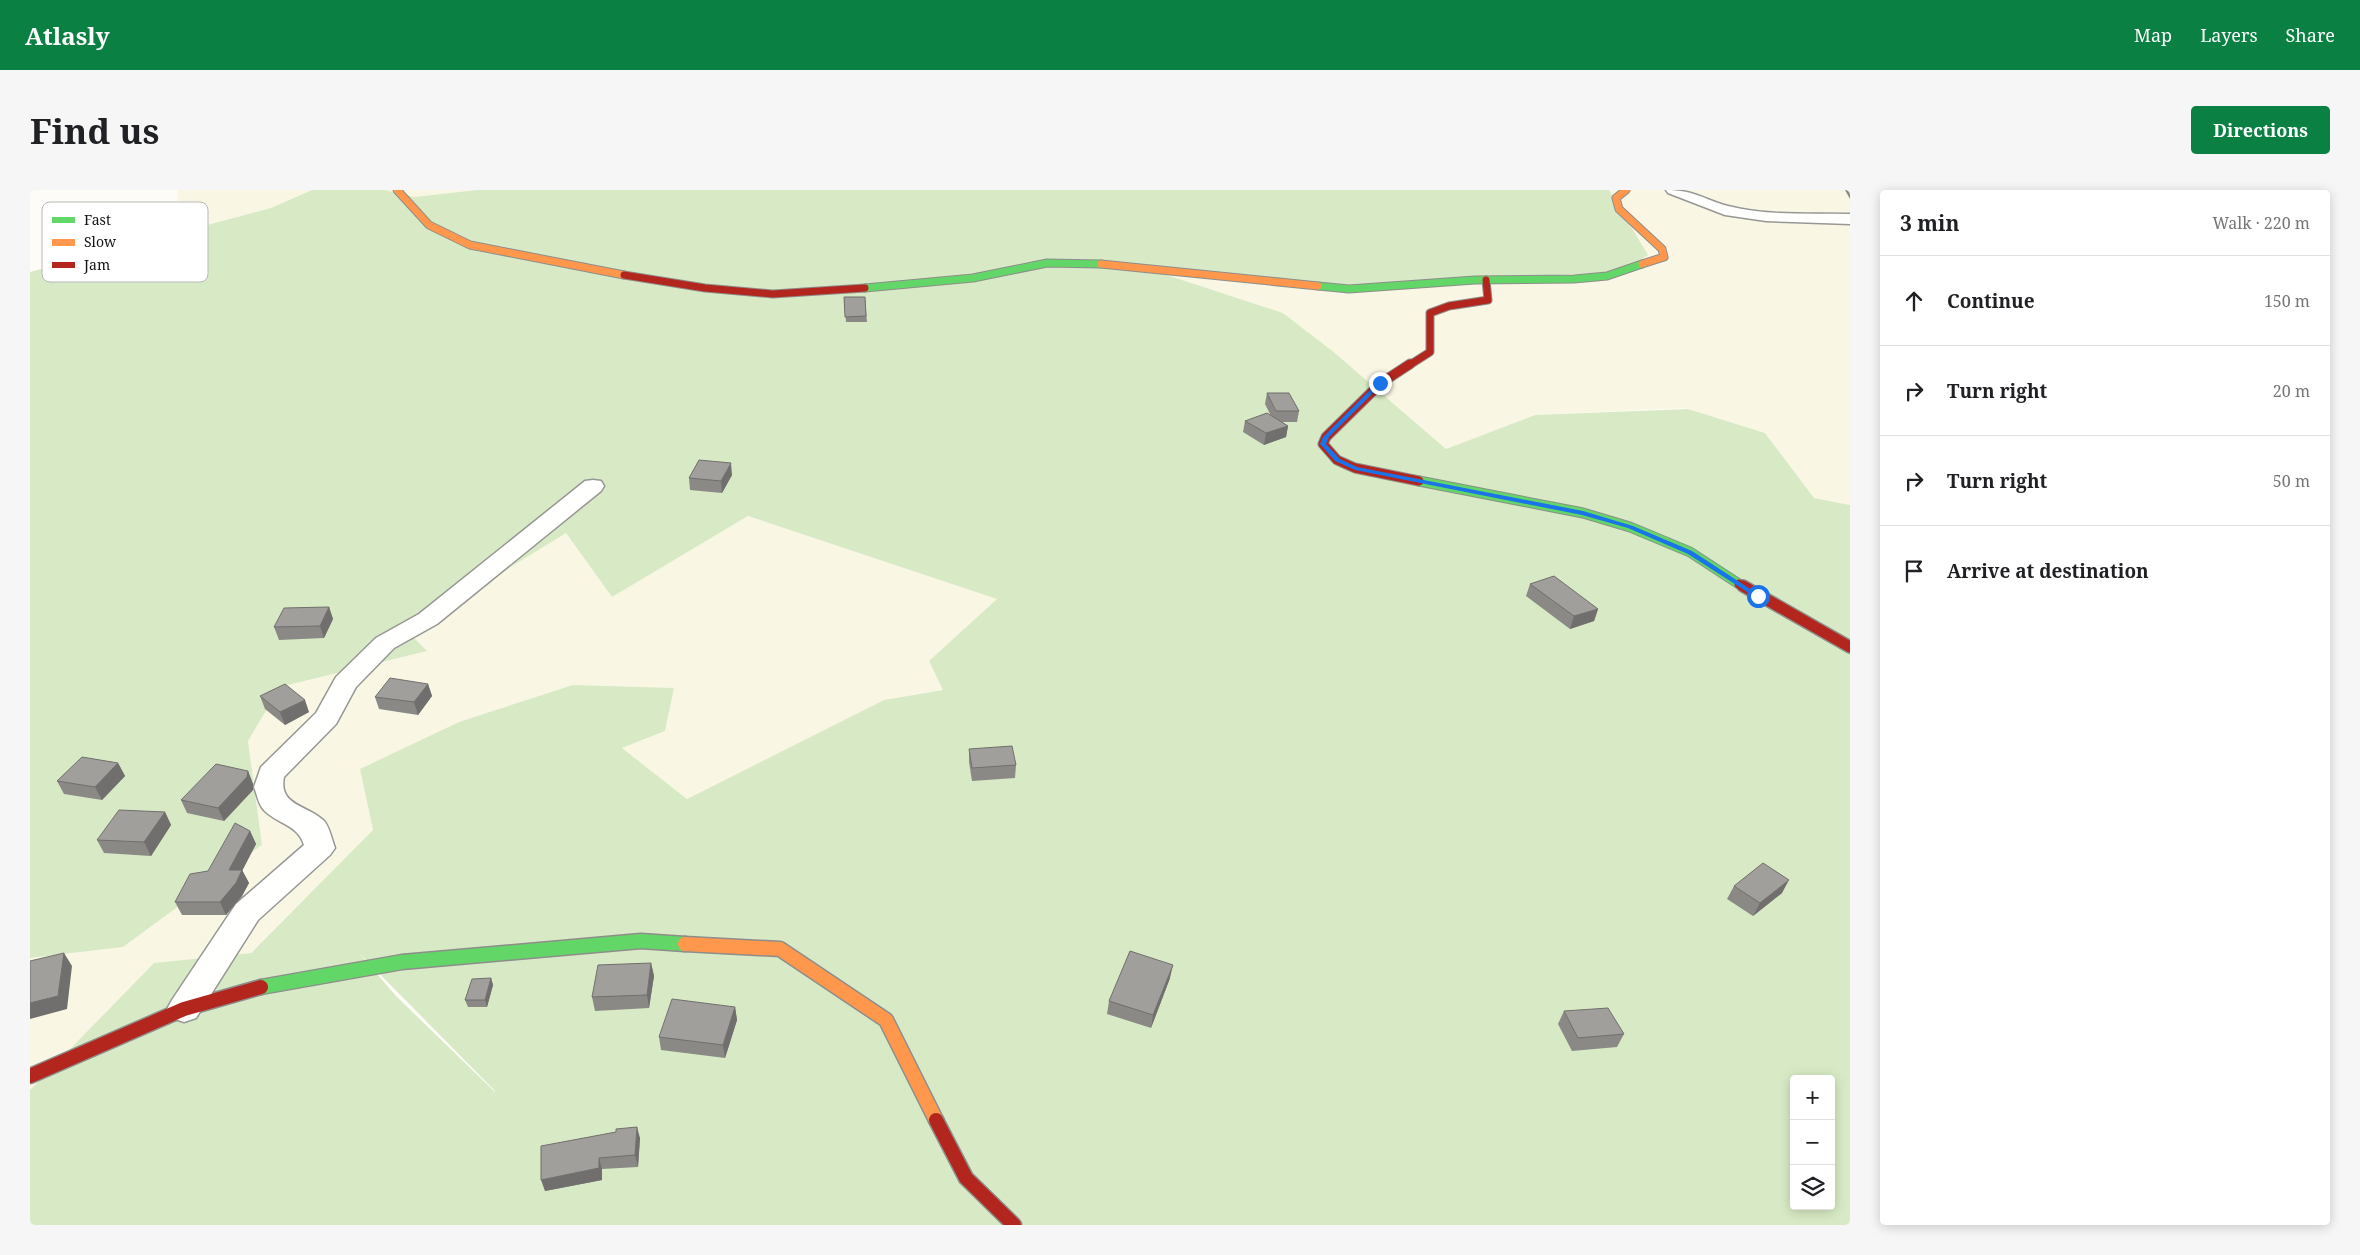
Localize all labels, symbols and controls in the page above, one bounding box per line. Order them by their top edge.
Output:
text: Atlasly [25,19,110,52]
text: Map [2134,23,2172,47]
text: Layers [2200,23,2258,47]
text: Share [2286,23,2335,47]
button: Directions [2191,106,2330,154]
text: Find us [30,107,159,154]
legend [42,202,208,282]
text: 3 min [1900,209,1959,237]
text: Fast [84,210,111,229]
text: Walk · 220 m [2213,212,2310,234]
text: Slow [84,232,117,251]
text: Jam [83,255,110,274]
icon: ahead [1900,287,1928,315]
text: Continue [1947,288,2035,314]
text: 150 m [2264,290,2310,312]
route end [1369,372,1392,395]
icon: right [1900,377,1928,405]
text: Turn right [1947,378,2047,404]
text: 20 m [2273,380,2310,402]
icon: right [1900,467,1928,495]
text: Turn right [1947,468,2047,494]
text: 50 m [2273,470,2310,492]
icon: arrive [1900,557,1928,585]
text: Arrive at destination [1947,558,2149,584]
route start [1747,585,1770,608]
map controls [1790,1075,1835,1210]
button: + [1790,1075,1835,1120]
button: − [1790,1120,1835,1165]
button: layers [1790,1165,1835,1210]

